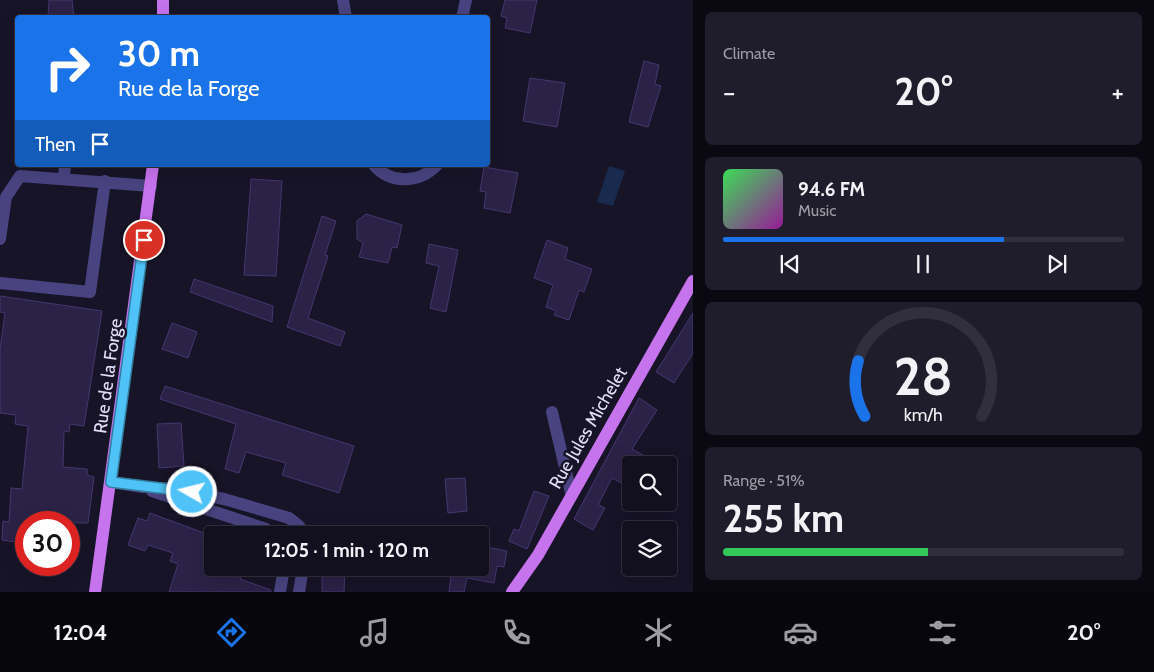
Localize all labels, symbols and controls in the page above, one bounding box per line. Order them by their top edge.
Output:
text: 30 m [118,32,200,75]
icon: right [35,35,100,100]
text: Climate [723,44,775,63]
text: 20° [895,68,952,115]
text: Rue de la Forge [118,75,260,102]
text: − [723,75,735,109]
text: + [1112,75,1124,109]
icon: arrive [86,130,114,158]
text: Then [35,133,76,156]
text: 94.6 FM [798,178,865,201]
text: Music [798,201,836,220]
pin [123,219,165,261]
icon: arrive [130,226,158,254]
icon: previous [776,250,804,278]
icon: pause [909,250,937,278]
icon: next [1043,250,1071,278]
street label: Rue de la Forge [89,317,127,435]
text: 28 [894,345,953,408]
street label: Rue Jules Michelet [544,363,632,493]
text: km/h [904,404,943,425]
map controls [622,456,677,576]
button: search [622,456,677,511]
position arrow [165,465,217,517]
text: Range · 51% [723,471,805,490]
text: 255 km [723,495,844,542]
speed limit sign: 30 [15,511,80,576]
button: layers [622,521,677,576]
text: 12:05 · 1 min · 120 m [264,539,429,562]
icon: directions [214,615,249,650]
icon: music [357,615,392,650]
icon: phone [499,615,534,650]
icon: climate [641,615,676,650]
icon: car [783,615,818,650]
icon: filters [925,615,960,650]
text: 12:04 [54,619,107,646]
text: 20° [1067,619,1100,646]

